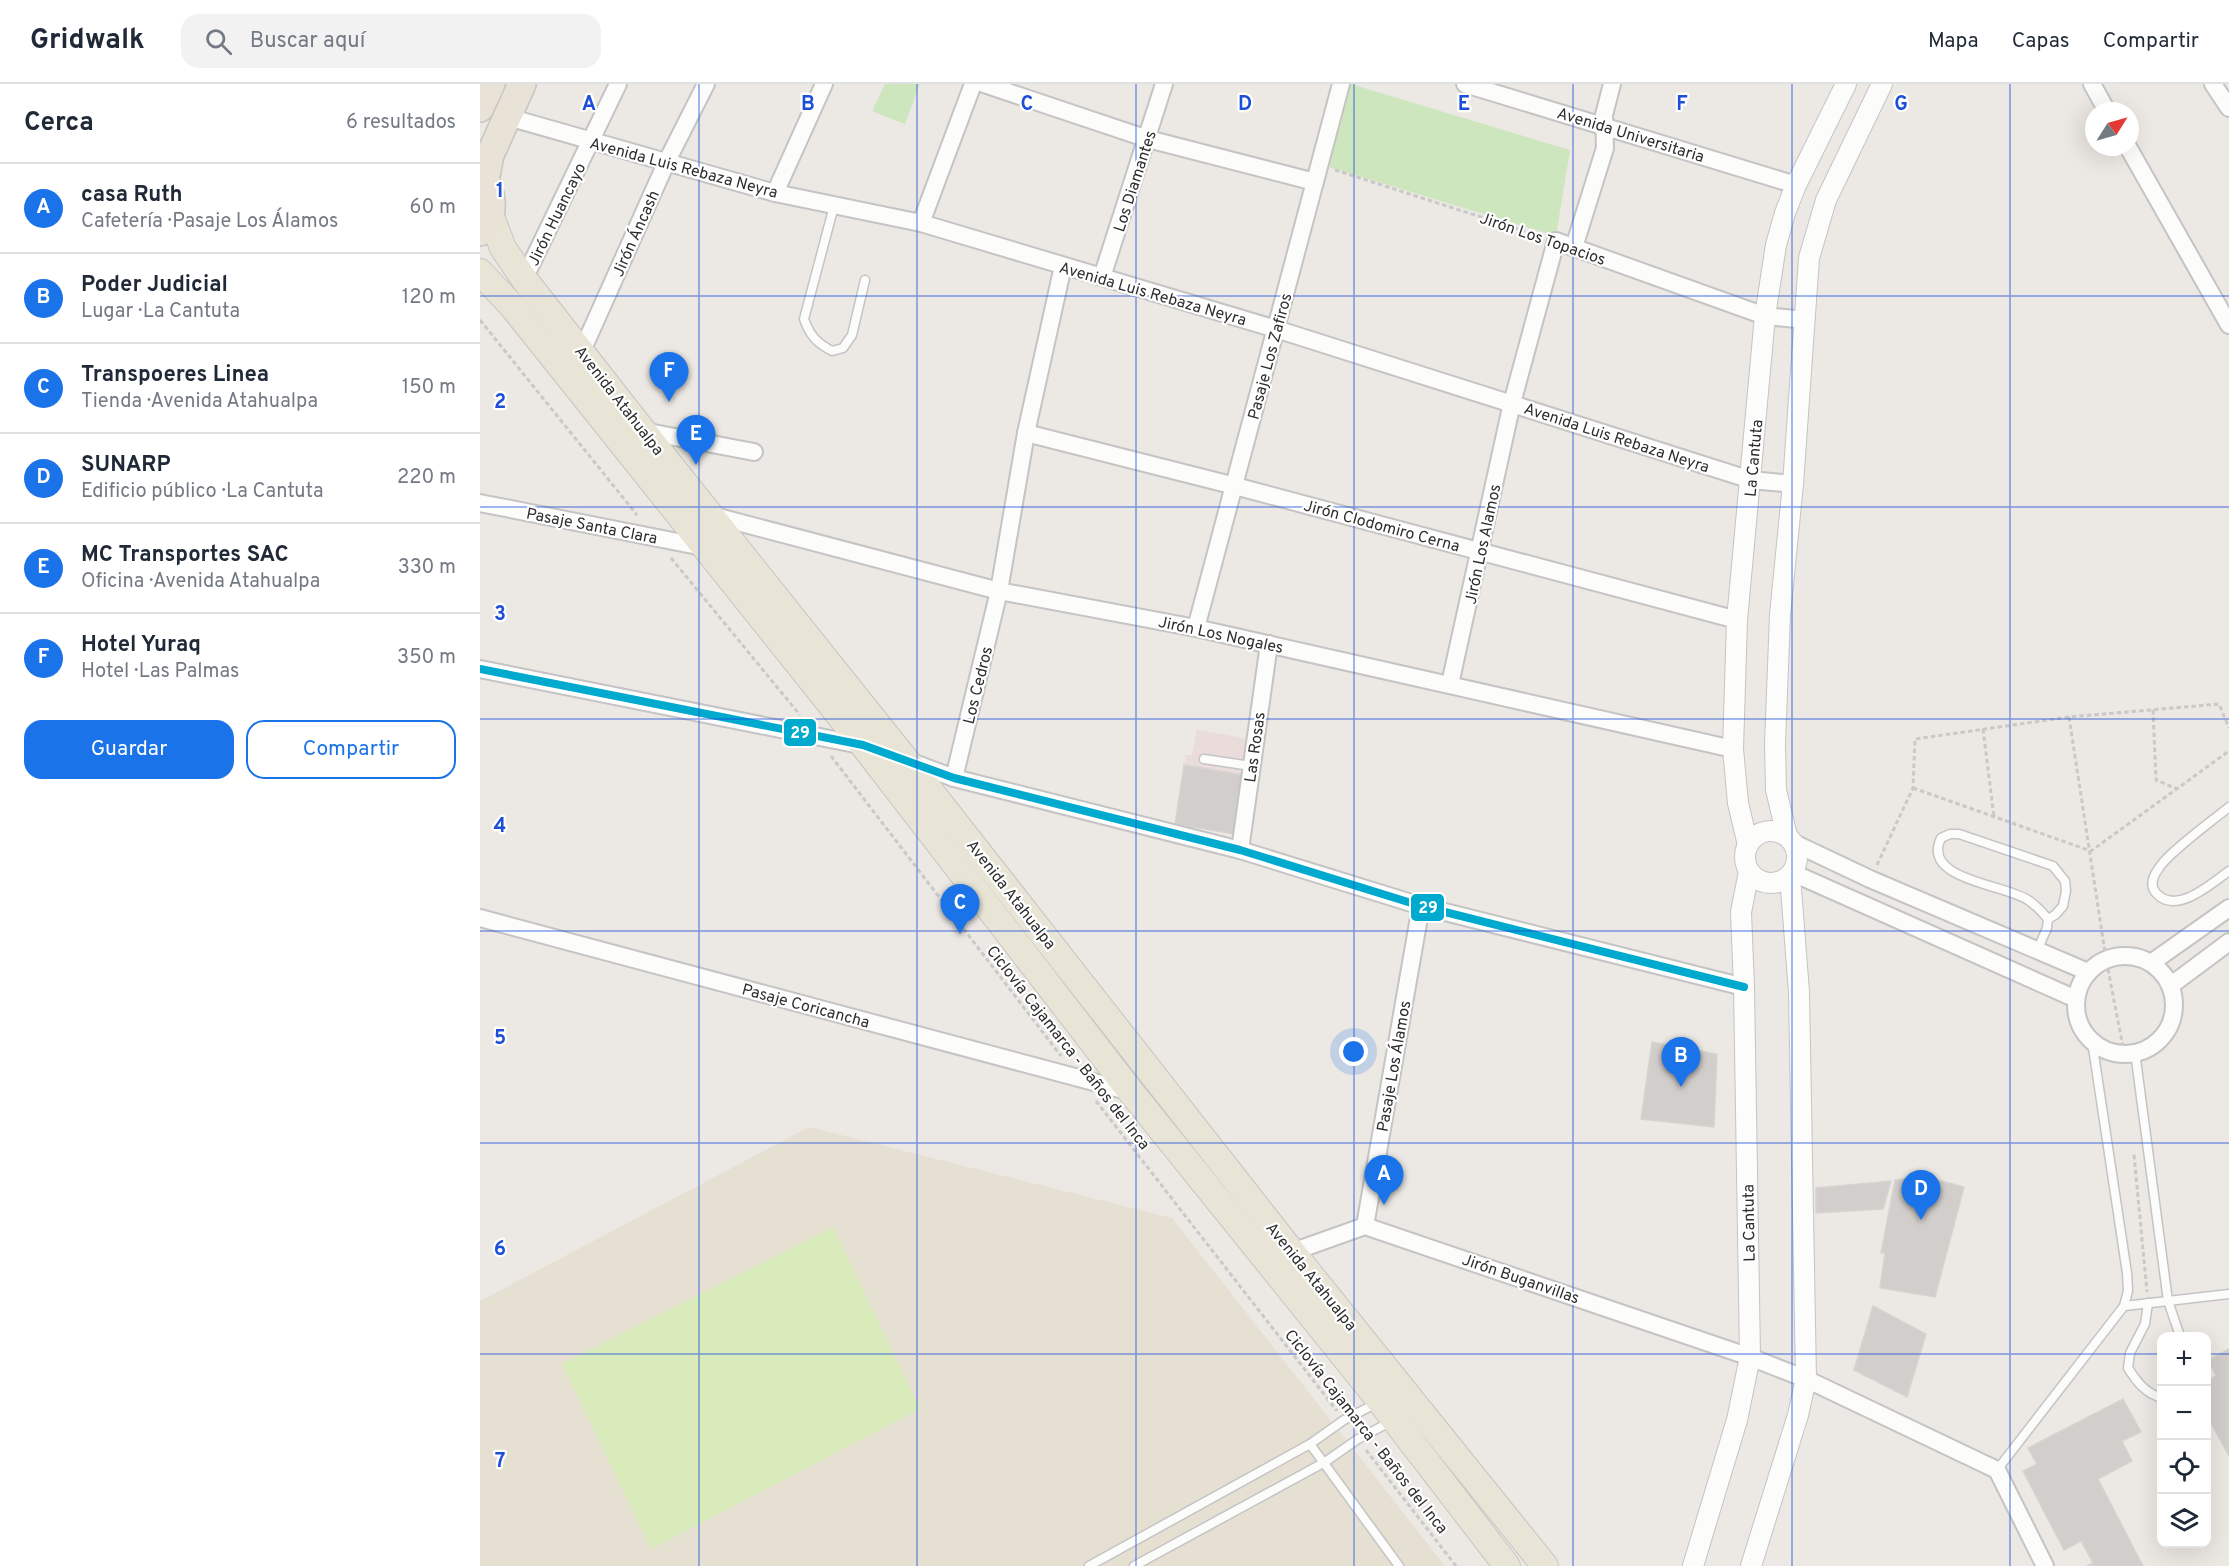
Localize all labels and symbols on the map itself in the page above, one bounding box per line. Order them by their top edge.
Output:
text: A [582,92,596,118]
text: B [801,92,815,118]
text: C [1021,92,1033,118]
text: D [1238,92,1252,118]
text: E [1458,92,1470,118]
text: F [1676,92,1688,118]
text: G [1894,92,1908,118]
north arrow [2085,102,2139,156]
street label: Avenida Universitaria [1554,104,1706,168]
street label: Los Diamantes [1110,128,1162,235]
street label: Avenida Luis Rebaza Neyra [587,134,780,204]
street label: Jirón Huancayo [524,160,591,270]
text: 1 [496,179,504,205]
street label: Jirón Áncash [607,187,665,280]
street label: Jirón Los Topacios [1477,209,1608,271]
street label: Avenida Luis Rebaza Neyra [1057,259,1248,331]
street label: Pasaje Los Zafiros [1244,291,1297,422]
street label: Avenida Atahualpa [569,342,668,460]
pin: F [650,352,688,402]
text: 2 [494,390,506,416]
street label: Avenida Luis Rebaza Neyra [1521,399,1712,478]
pin: E [676,416,716,465]
street label: La Cantuta [1742,419,1768,498]
street label: Jirón Los Alamos [1461,482,1506,606]
street label: Jirón Clodomiro Cerna [1301,496,1462,557]
street label: Pasaje Santa Clara [524,504,659,550]
text: 3 [494,602,506,628]
street label: Jirón Los Nogales [1156,613,1285,659]
street label: Los Cedros [960,645,998,726]
street label: Las Rosas [1241,711,1271,784]
line badge: 29 [783,718,817,747]
text: 29 [790,724,810,744]
text: 4 [494,814,506,840]
street label: Avenida Atahualpa [961,836,1060,954]
pin: C [940,884,980,934]
line badge: 29 [1410,893,1445,922]
text: 29 [1418,899,1438,919]
street label: Ciclovía Cajamarca - Baños del Inca [981,942,1153,1154]
street label: Pasaje Coricancha [739,980,872,1034]
street label: Pasaje Los Álamos [1372,999,1416,1134]
text: 5 [494,1026,506,1052]
your location [1339,1037,1368,1066]
pin: B [1662,1038,1700,1087]
pin: A [1364,1156,1404,1205]
pin: D [1902,1170,1940,1220]
street label: La Cantuta [1739,1184,1761,1262]
street label: Avenida Atahualpa [1261,1219,1360,1336]
text: 6 [494,1237,506,1263]
street label: Jirón Buganvillas [1459,1250,1582,1309]
street label: Ciclovía Cajamarca - Baños del Inca [1279,1326,1451,1538]
text: 7 [495,1449,505,1475]

